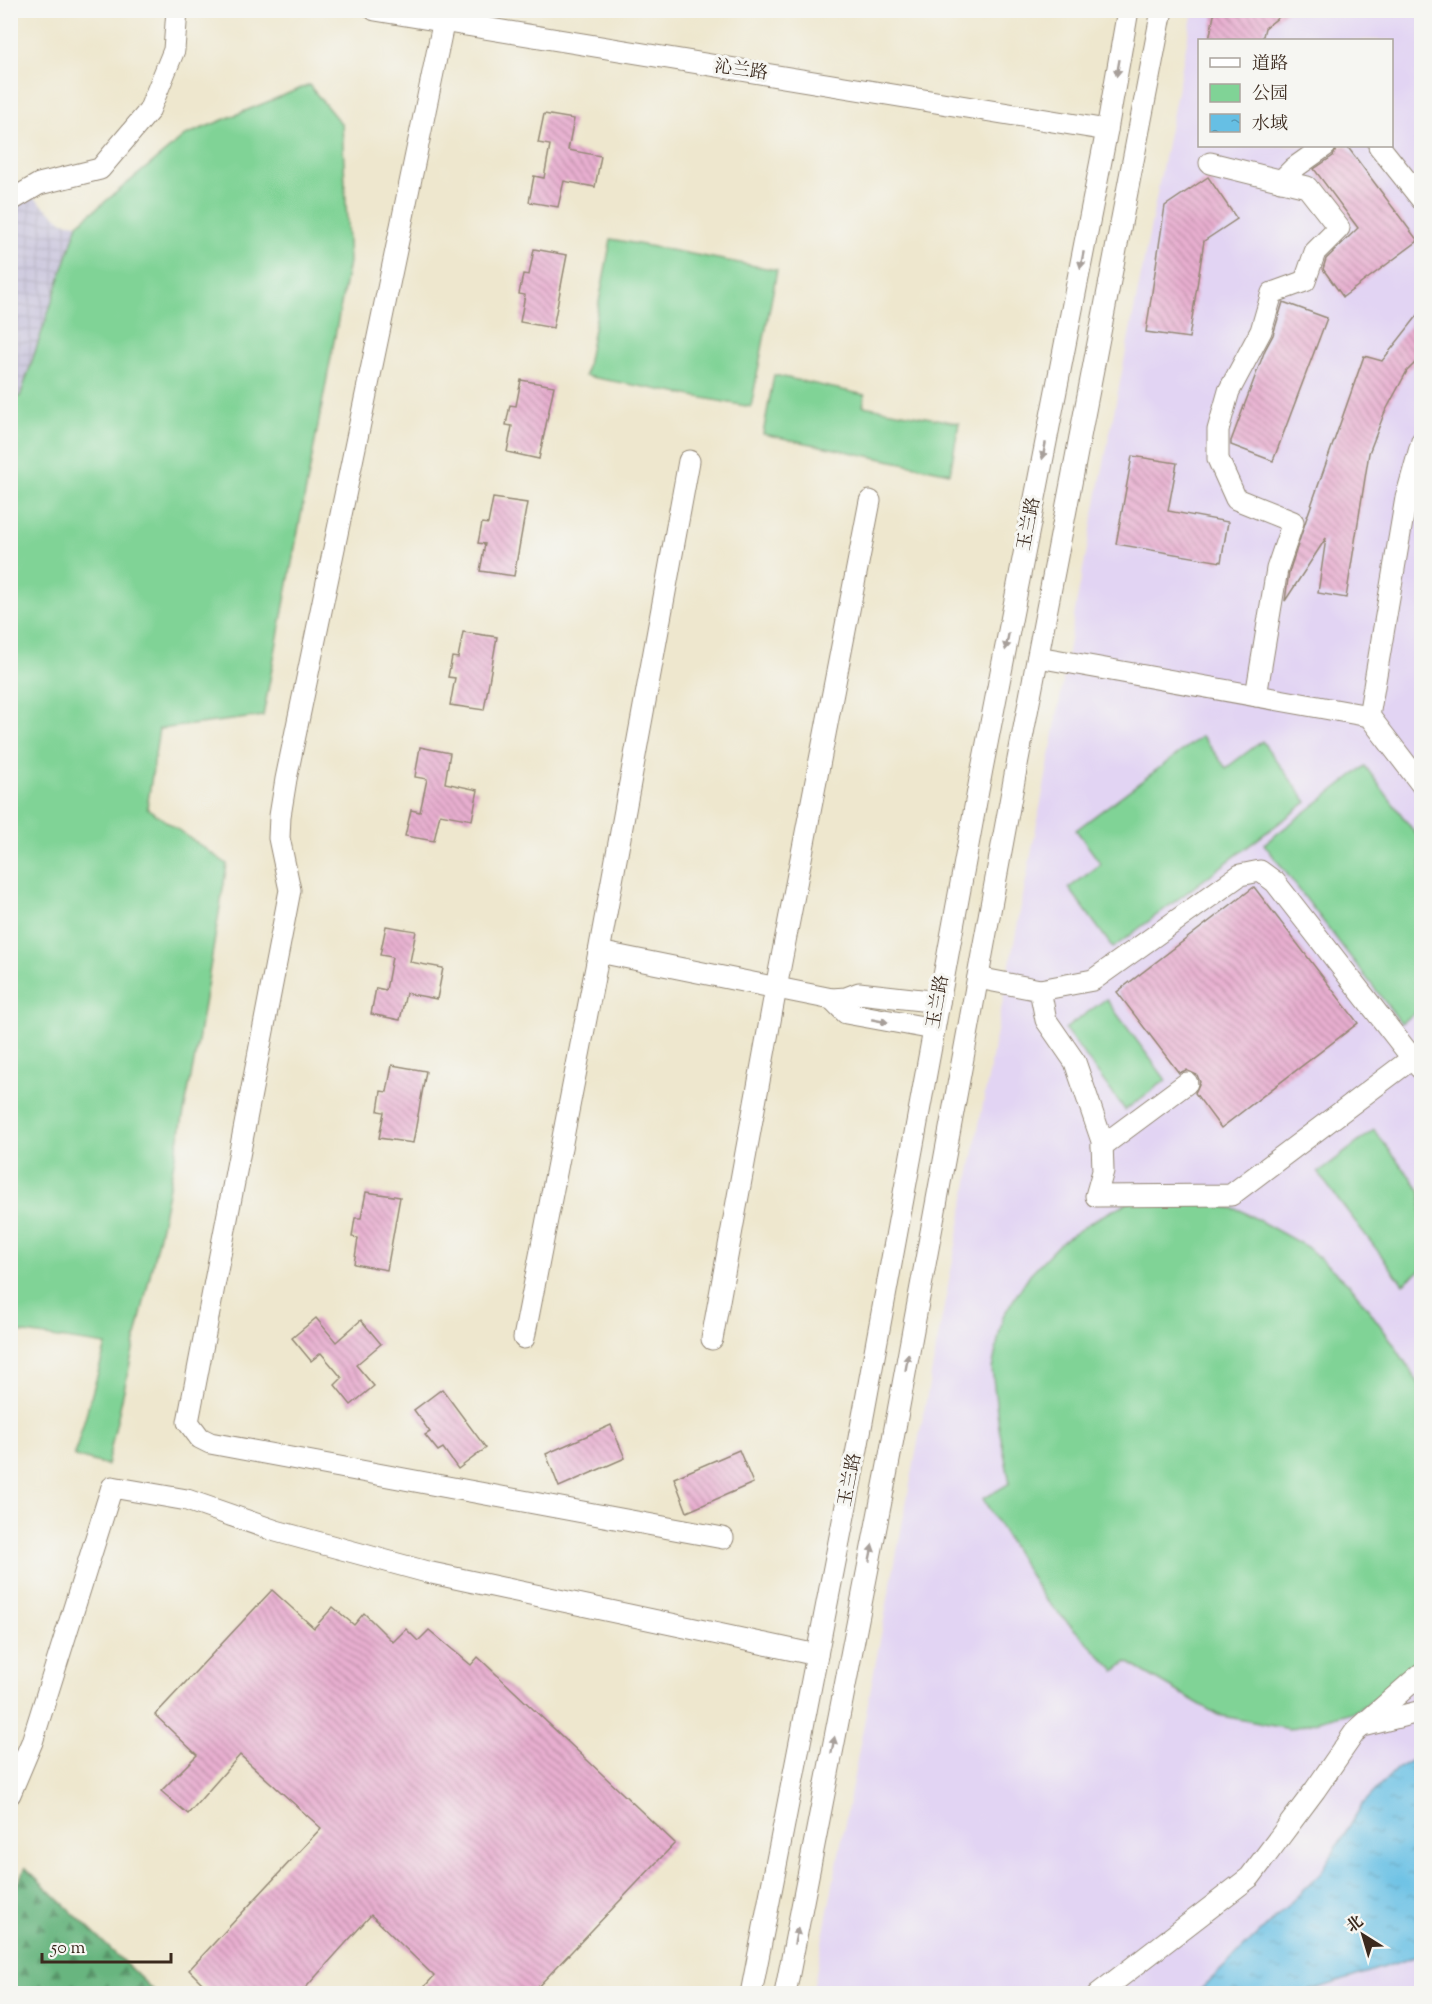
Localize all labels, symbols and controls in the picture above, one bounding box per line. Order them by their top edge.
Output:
legend [1198,39,1393,147]
text: 道路 [1252,52,1288,78]
street label: 沁兰路 [712,54,770,88]
one-way arrow [1113,59,1122,78]
text: 公园 [1252,82,1288,108]
text: 水域 [1252,112,1288,138]
one-way arrow [1077,250,1086,269]
one-way arrow [1039,442,1048,461]
street label: 玉兰路 [1012,495,1048,553]
one-way arrow [1002,633,1011,652]
street label: 玉兰路 [922,973,956,1031]
one-way arrow [871,1017,890,1026]
one-way arrow [903,1352,912,1371]
street label: 玉兰路 [833,1451,869,1509]
one-way arrow [867,1544,876,1563]
one-way arrow [829,1735,838,1754]
north arrow [1333,1905,1393,1965]
text: 北 [1342,1911,1369,1939]
scale bar [42,1926,171,1964]
one-way arrow [792,1926,801,1945]
text: 50 m [50,1936,86,1962]

